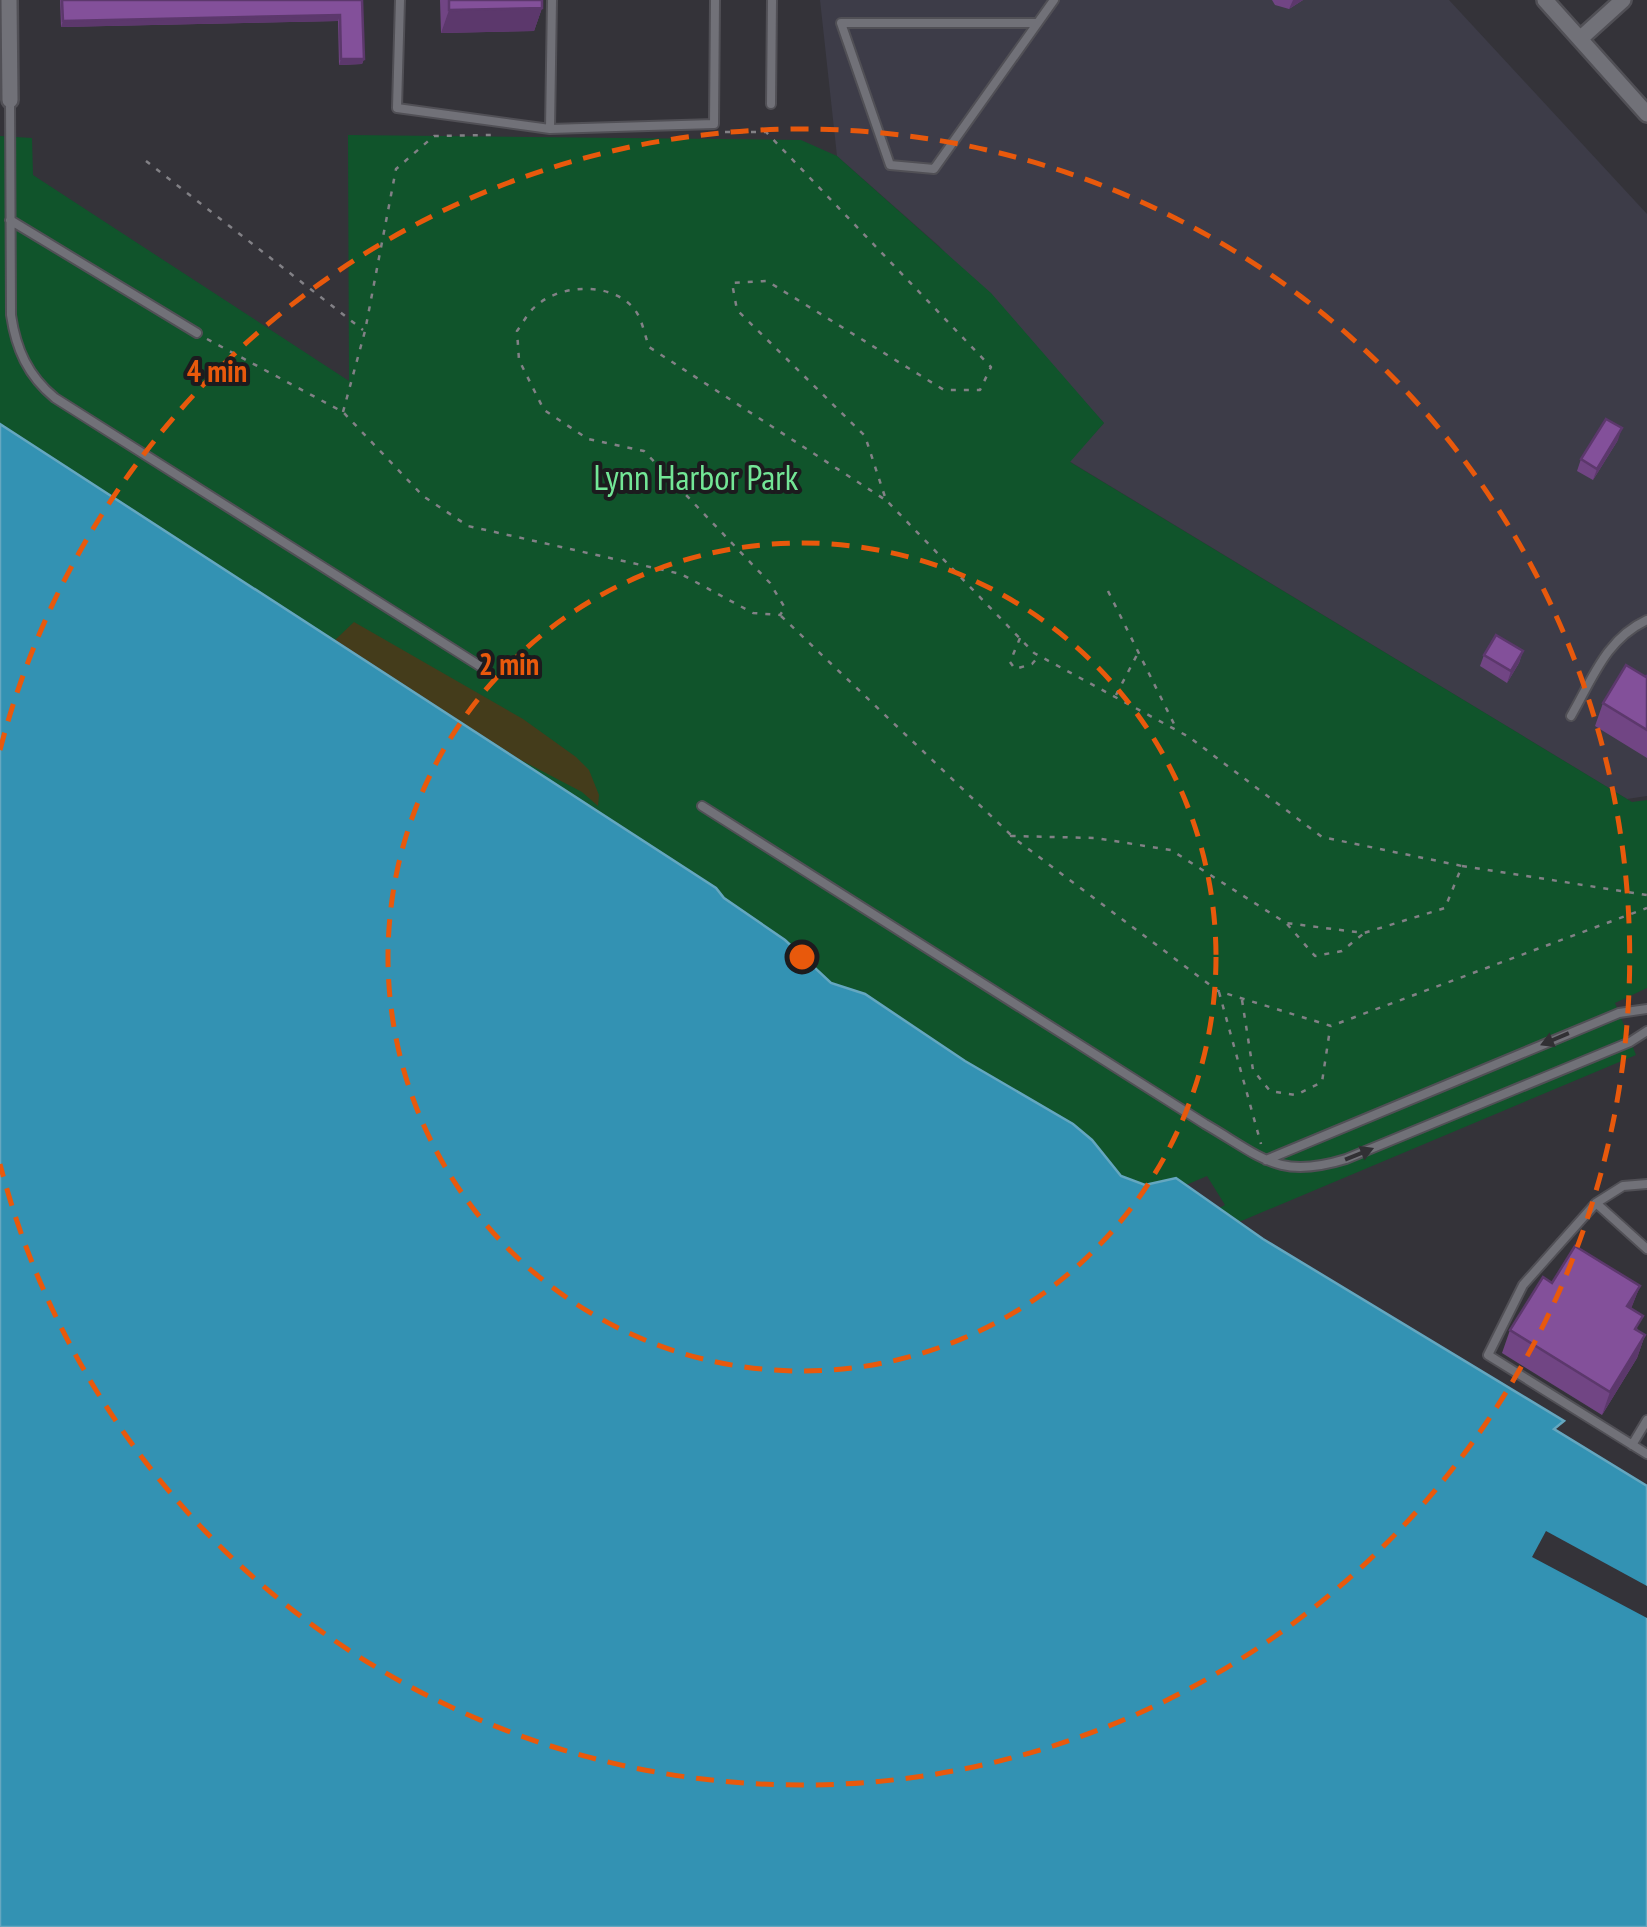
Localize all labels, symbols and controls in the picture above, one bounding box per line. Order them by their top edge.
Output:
text: 4 min [187,351,247,390]
park label: Lynn Harbor Park [594,454,799,500]
text: 2 min [479,644,539,683]
centre of rings [784,939,820,975]
one-way arrow [1540,1032,1570,1048]
one-way arrow [1344,1145,1374,1161]

